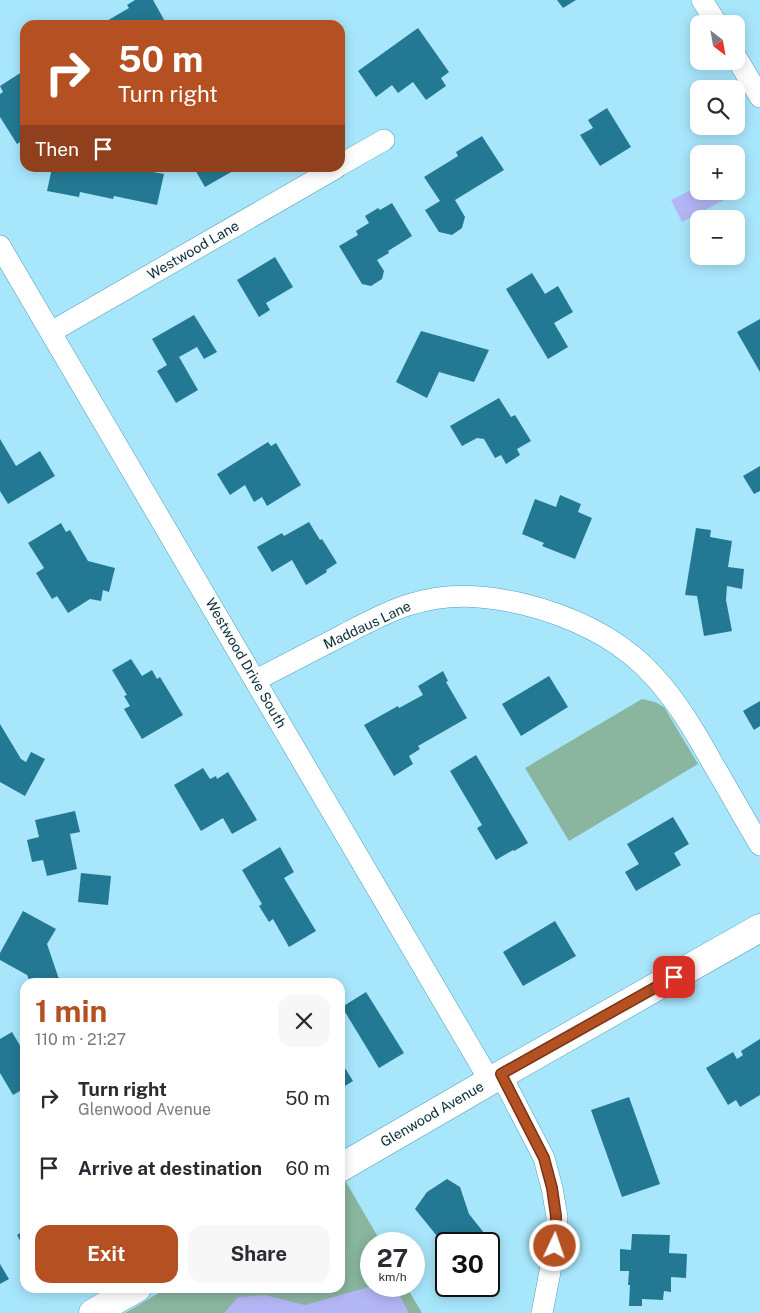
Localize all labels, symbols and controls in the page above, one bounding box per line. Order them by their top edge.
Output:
north arrow [690,15,745,70]
map controls [690,15,745,265]
text: 50 m [118,39,203,80]
icon: right [35,40,100,105]
button: search [690,80,745,135]
text: Turn right [118,81,218,107]
icon: arrive [89,135,117,163]
text: Then [35,138,79,160]
button: + [690,145,745,200]
button: − [690,210,745,265]
street label: Westwood Lane [144,217,242,283]
street label: Westwood Drive South [202,595,290,731]
street label: Maddaus Lane [321,598,413,652]
pin [653,956,695,998]
icon: arrive [660,963,688,991]
text: 1 min [35,993,107,1029]
button: close [278,995,330,1047]
text: 110 m · 21:27 [35,1030,126,1049]
text: Turn right [78,1078,167,1100]
street label: Glenwood Avenue [378,1078,486,1150]
icon: right [35,1084,63,1112]
text: 50 m [285,1087,330,1109]
text: Glenwood Avenue [78,1100,211,1119]
icon: arrive [35,1154,63,1182]
text: Arrive at destination [78,1157,262,1179]
text: 60 m [286,1157,330,1179]
position arrow [528,1219,580,1271]
button: Exit [35,1225,178,1283]
button: Share [188,1225,330,1283]
speed limit sign: 30 [435,1232,500,1297]
text: 27 [377,1243,408,1273]
text: km/h [378,1270,407,1284]

